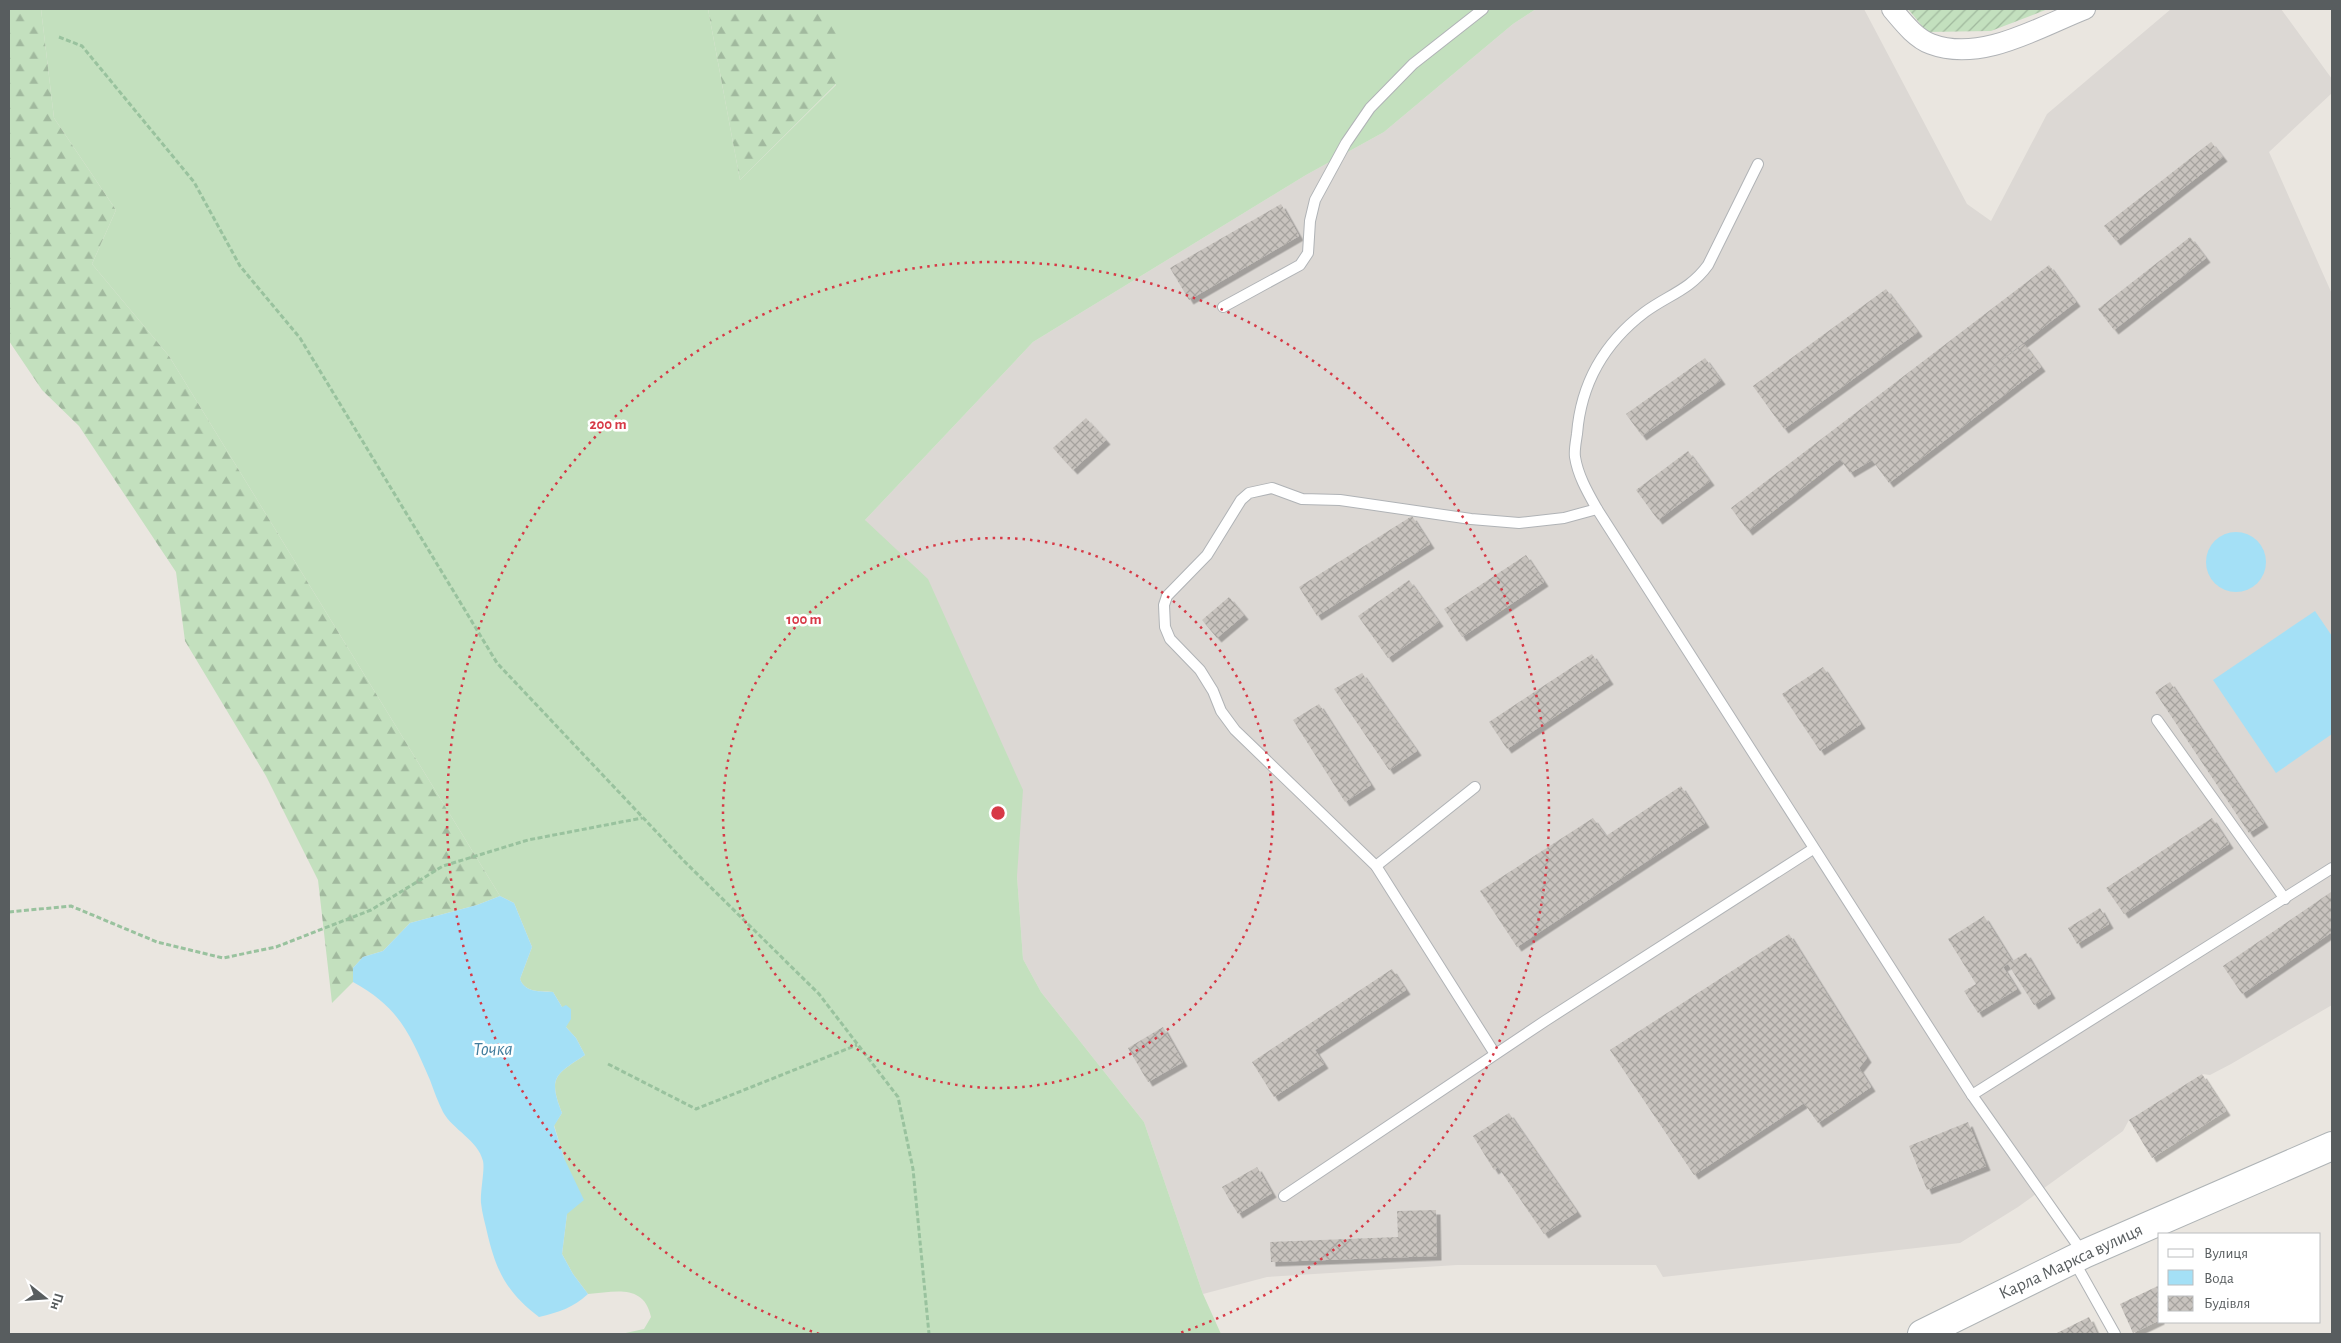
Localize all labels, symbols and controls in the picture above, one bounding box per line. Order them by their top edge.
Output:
text: 200 m [589,417,627,432]
text: 100 m [786,612,822,627]
centre of rings [989,804,1007,822]
water label: Точка [473,1040,513,1059]
street label: Карла Маркса вулиця [1996,1221,2146,1303]
legend [2158,1233,2321,1323]
text: Вулиця [2204,1246,2248,1261]
text: Вода [2204,1271,2234,1286]
north arrow [20,1273,70,1323]
text: Пн [47,1291,66,1312]
text: Будівля [2204,1296,2250,1311]

